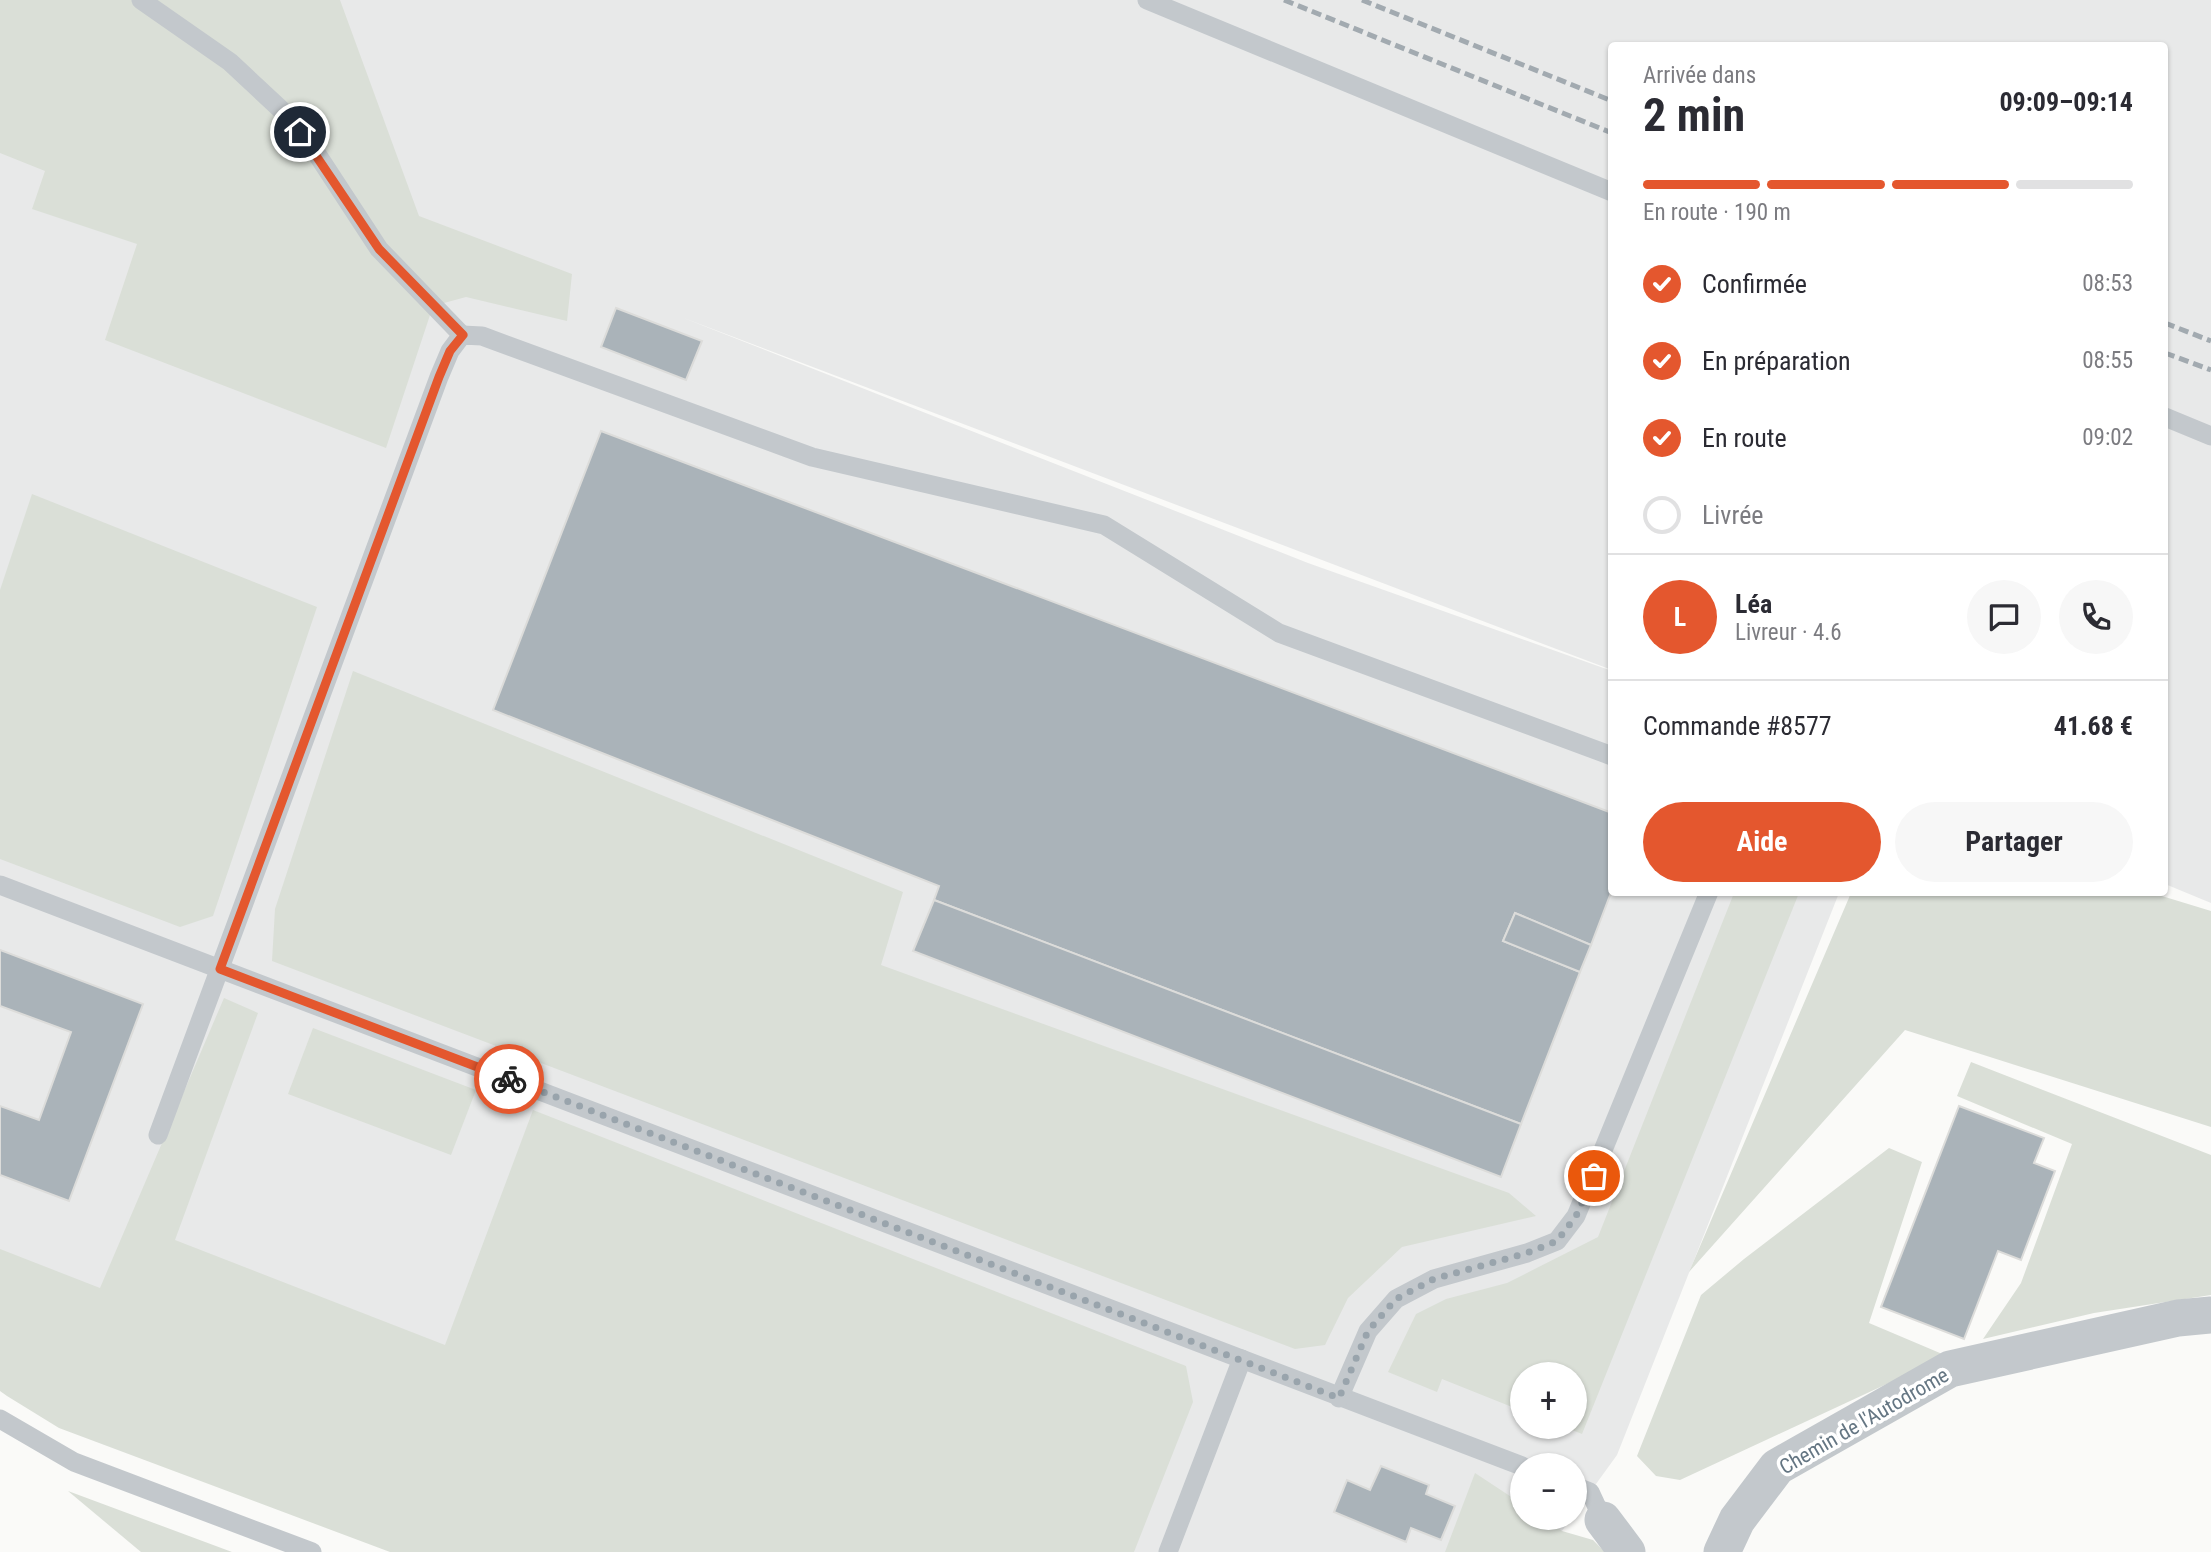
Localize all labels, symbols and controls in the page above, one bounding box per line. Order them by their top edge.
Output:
text: Arrivée dans [1643,62,1756,89]
text: 09:09–09:14 [1999,87,2133,117]
text: 2 min [1643,88,1745,142]
pin [270,102,330,162]
icon: home [281,113,319,151]
text: En route · 190 m [1643,199,1791,226]
icon: check [1643,265,1681,303]
text: Confirmée [1702,269,1807,299]
text: 08:53 [2082,270,2133,297]
icon: check [1643,342,1681,380]
text: En préparation [1702,346,1851,376]
text: 08:55 [2082,347,2133,374]
icon: check [1643,419,1681,457]
text: En route [1702,423,1787,453]
text: 09:02 [2082,424,2133,451]
text: Livrée [1702,500,1764,530]
button: chat [1967,580,2041,654]
button: phone [2059,580,2133,654]
text: Léa [1735,589,1772,619]
text: L [1674,602,1686,632]
text: Livreur · 4.6 [1735,619,1842,646]
text: Commande #8577 [1643,711,1832,741]
text: 41.68 € [2054,711,2133,741]
button: Aide [1643,802,1881,882]
button: Partager [1895,802,2133,882]
courier [474,1044,544,1114]
icon: bike [490,1060,528,1098]
pin [1564,1146,1624,1206]
icon: bag [1575,1157,1613,1195]
map controls [1510,1362,1587,1530]
button: + [1510,1362,1587,1439]
street label: Chemin de l'Autodrome [1775,1363,1953,1479]
button: − [1510,1453,1587,1530]

